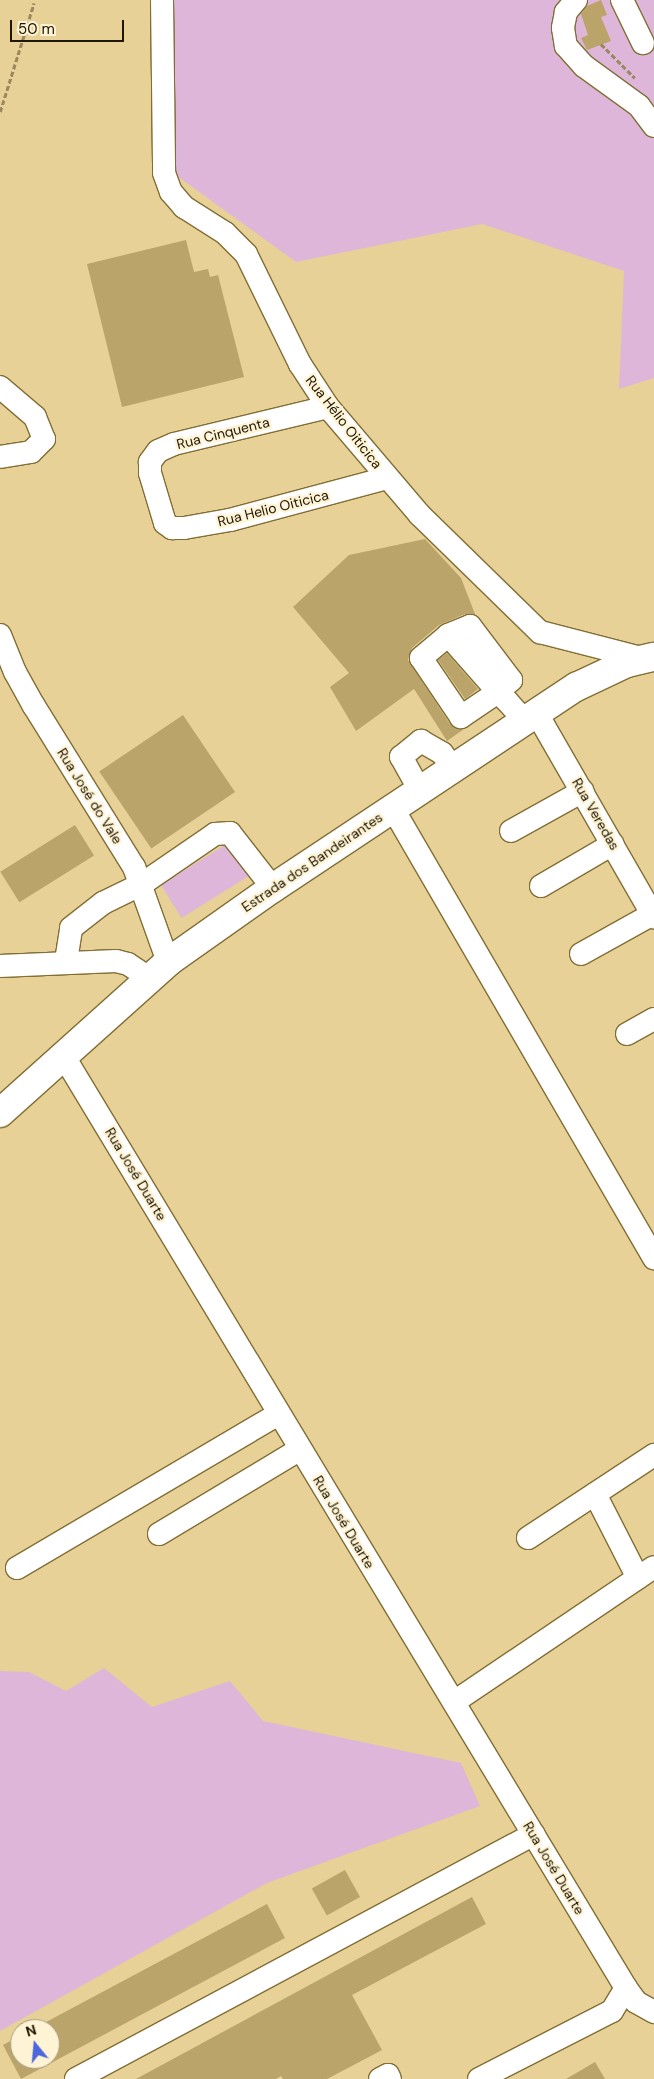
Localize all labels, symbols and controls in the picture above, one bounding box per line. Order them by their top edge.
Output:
scale bar [12,10,126,42]
text: 50 m [18,19,55,39]
street label: Rua Hélio Oiticica [302,372,386,472]
street label: Rua Cinquenta [175,413,271,453]
street label: Rua Helio Oiticica [216,486,330,530]
street label: Rua José do Vale [54,745,126,847]
street label: Rua Veredas [569,775,623,853]
street label: Estrada dos Bandeirantes [238,809,386,915]
street label: Rua José Duarte [102,1125,170,1223]
street label: Rua José Duarte [310,1473,378,1571]
street label: Rua José Duarte [520,1819,588,1917]
north arrow [10,2019,60,2069]
text: N [23,2021,38,2041]

